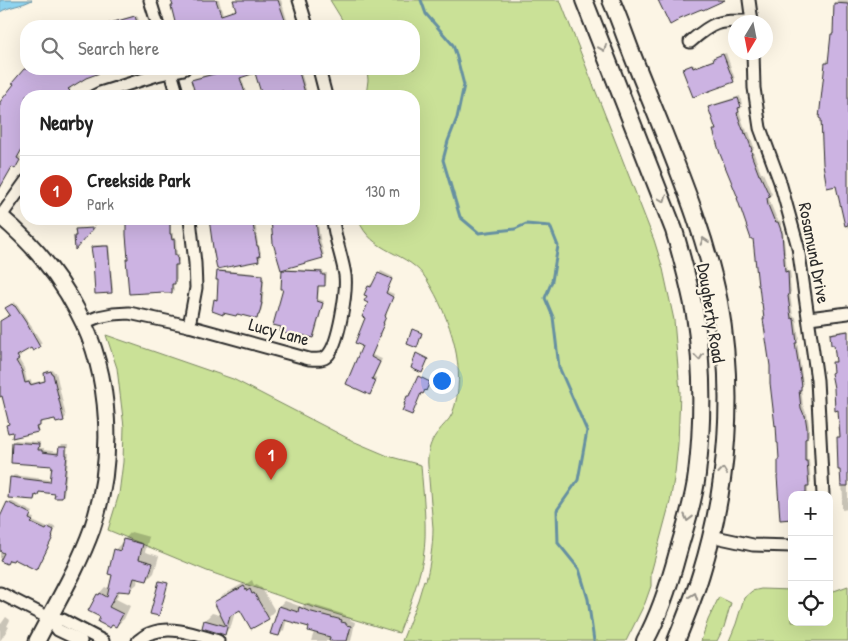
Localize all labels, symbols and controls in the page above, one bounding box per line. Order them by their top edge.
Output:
north arrow [728,15,773,60]
search box [20,20,420,75]
icon: search [38,34,66,62]
text: Search here [78,35,159,61]
one-way arrow [597,43,607,52]
text: Nearby [40,108,93,137]
text: Creekside Park [87,167,190,193]
text: 1 [53,180,59,202]
text: 130 m [365,180,400,202]
text: Park [87,193,114,215]
one-way arrow [657,194,667,203]
street label: Rosamund Drive [792,200,836,305]
one-way arrow [700,238,710,246]
street label: Dougherty Road [691,262,732,364]
street label: Lucy Lane [246,311,312,352]
one-way arrow [693,353,704,361]
your location [429,368,455,394]
pin: 1 [255,439,287,480]
one-way arrow [717,467,728,475]
map controls [788,491,833,626]
button: + [788,491,833,536]
one-way arrow [683,514,693,522]
button: − [788,536,833,581]
button: locate [788,581,833,626]
one-way arrow [688,592,698,600]

